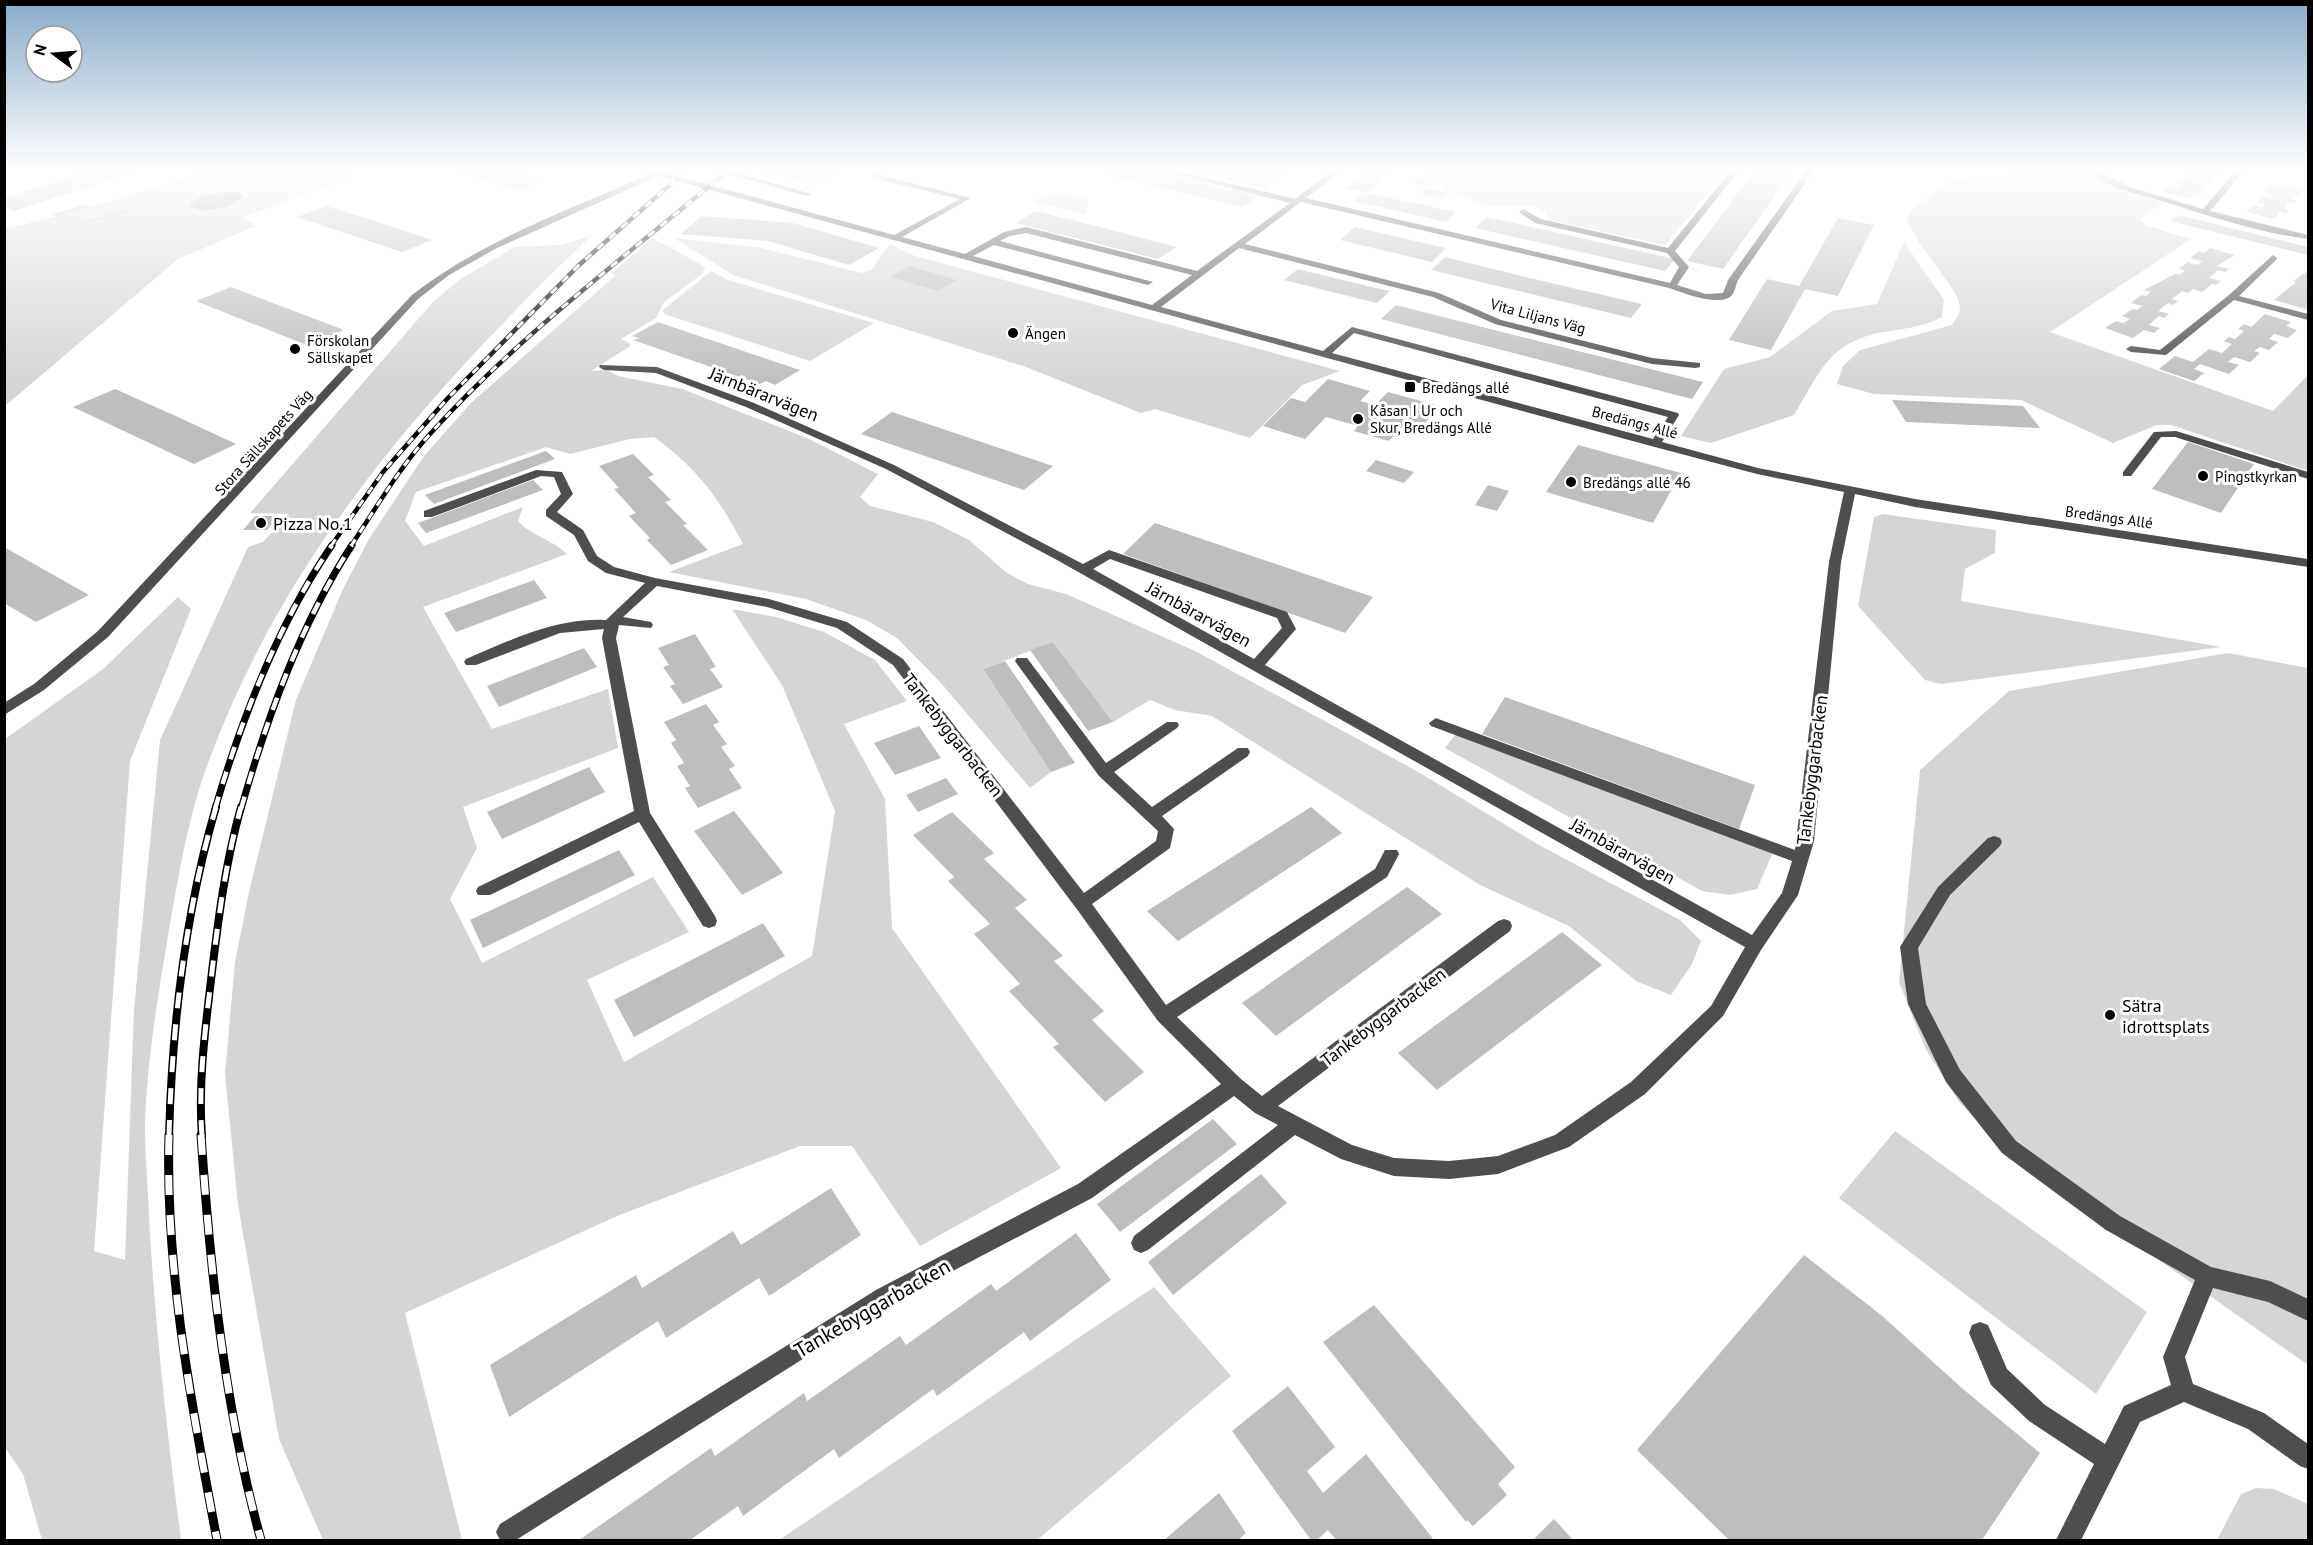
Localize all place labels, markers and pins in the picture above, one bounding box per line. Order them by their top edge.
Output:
place label: Ängen [1025,324,1066,343]
marker: Ängen [1006,326,1020,340]
place label: Förskolan Sällskapet [307,331,373,367]
marker: Förskolan Sällskapet [288,342,302,356]
place label: Bredängs allé [1422,378,1509,397]
marker: Bredängs allé [1403,380,1417,394]
place label: Kåsan I Ur och Skur, Bredängs Allé [1370,401,1492,437]
marker: Kåsan I Ur och Skur, Bredängs Allé [1351,412,1365,426]
place label: Pingstkyrkan [2215,467,2297,486]
marker: Pingstkyrkan [2196,469,2210,483]
place label: Bredängs allé 46 [1583,473,1691,492]
marker: Bredängs allé 46 [1564,475,1578,489]
place label: Pizza No.1 [273,512,353,535]
marker: Pizza No.1 [254,516,268,530]
place label: Sätra idrottsplats [2122,994,2210,1038]
marker: Sätra idrottsplats [2103,1008,2117,1022]

